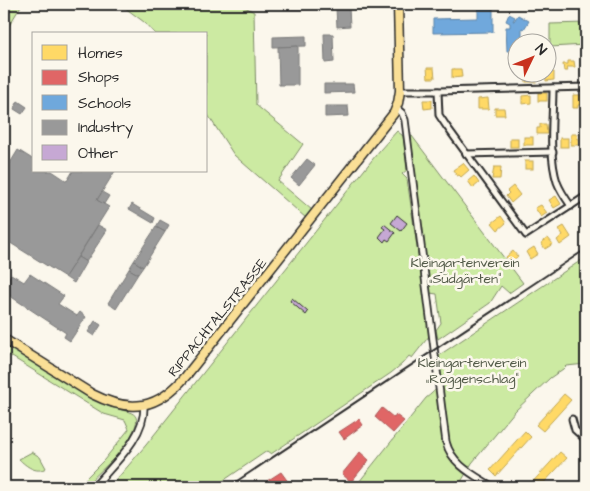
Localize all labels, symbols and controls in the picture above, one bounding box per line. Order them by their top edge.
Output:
legend [32,32,208,172]
north arrow [508,32,558,82]
text: N [530,40,551,60]
text: Homes [78,43,123,64]
text: Shops [78,67,120,88]
text: Schools [78,93,132,114]
text: Industry [78,117,133,139]
text: Other [78,143,118,164]
street label: RIPPACHTALSTRASSE [164,253,272,381]
park label: Kleingartenverein „Südgärten“ [411,253,519,289]
park label: Kleingartenverein „Roggenschlag“ [418,353,526,389]

